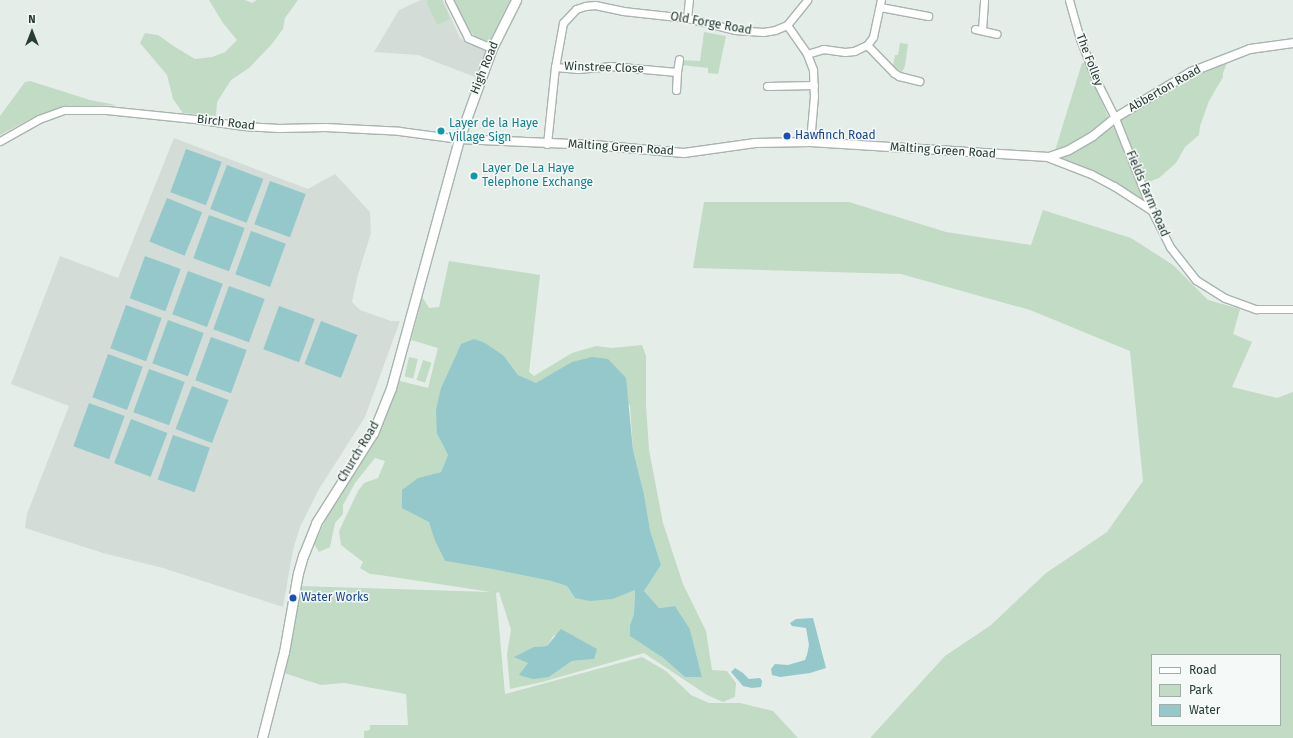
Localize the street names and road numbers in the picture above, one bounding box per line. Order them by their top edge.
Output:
street label: Old Forge Road [669,10,753,38]
street label: The Folley [1072,32,1106,88]
street label: High Road [468,39,502,97]
street label: Winstree Close [564,59,644,77]
street label: Abberton Road [1126,62,1204,116]
street label: Birch Road [196,112,256,134]
street label: Malting Green Road [568,137,674,159]
street label: Malting Green Road [890,140,996,162]
street label: Fields Farm Road [1122,149,1172,239]
street label: Church Road [335,419,383,485]

